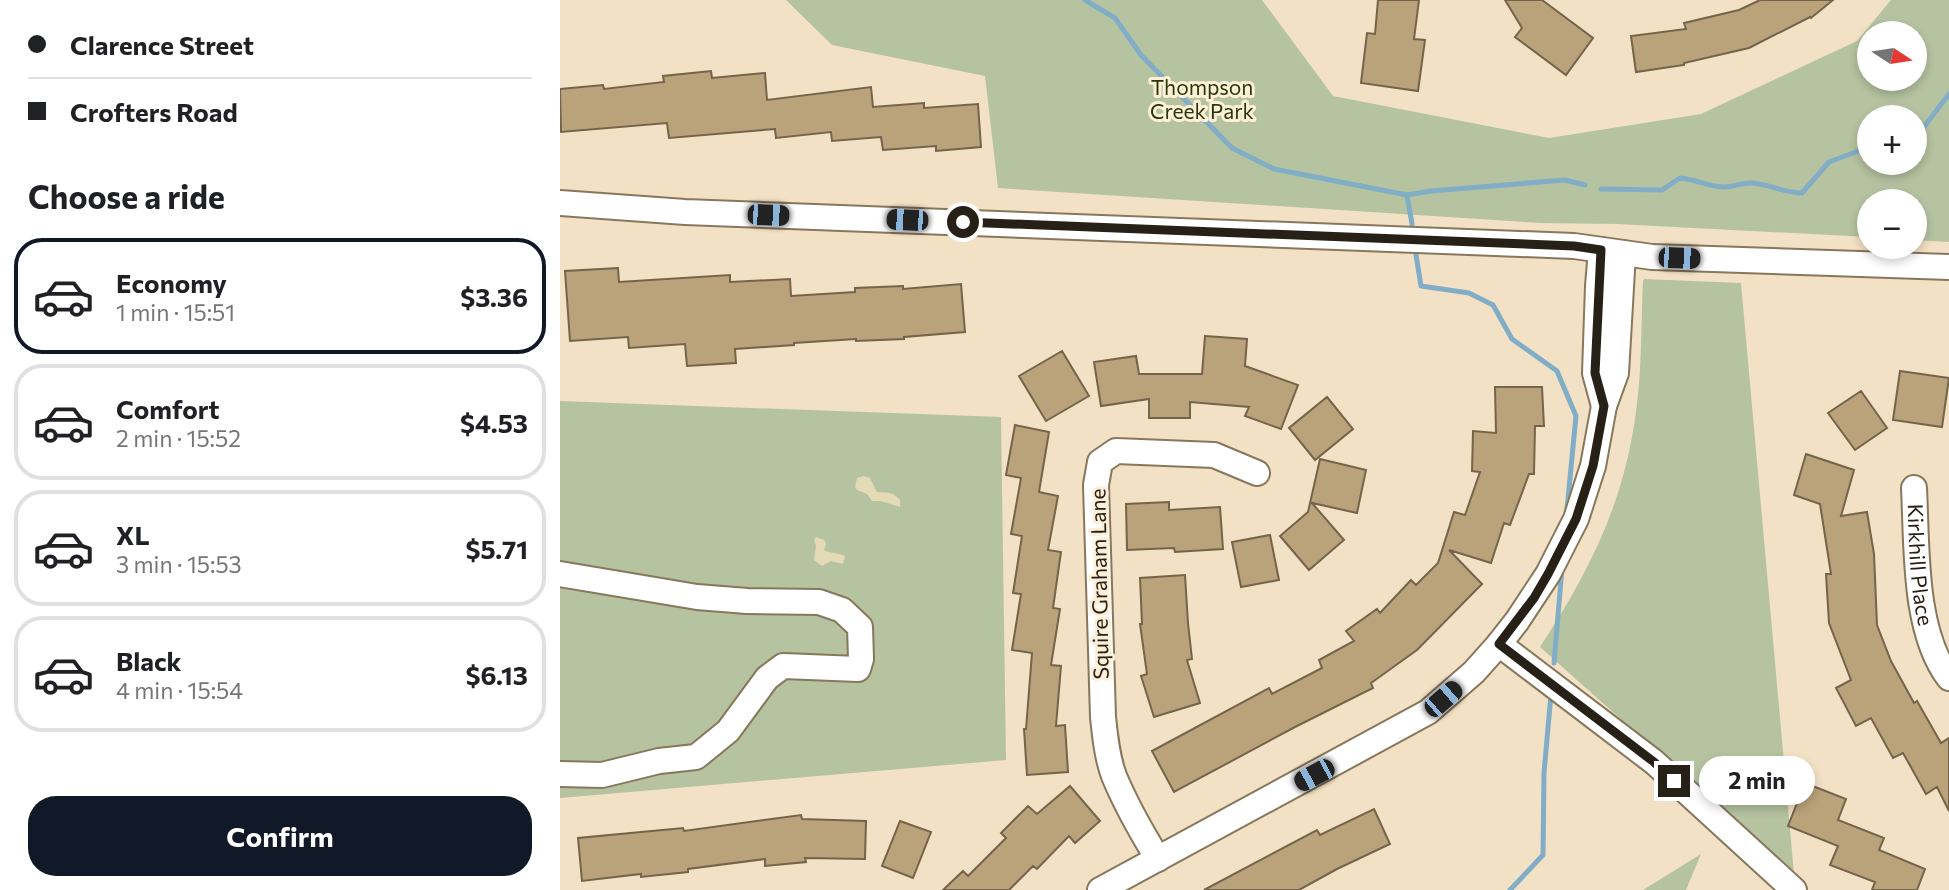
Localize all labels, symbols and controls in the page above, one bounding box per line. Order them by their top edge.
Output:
north arrow [1857,21,1927,91]
map controls [1857,21,1927,259]
text: Clarence Street [70,29,254,60]
park label: Thompson Creek Park [1150,74,1254,123]
text: Crofters Road [70,96,238,127]
button: + [1857,105,1927,175]
text: Choose a ride [28,176,225,216]
button: − [1857,189,1927,259]
car [747,204,790,226]
route start [947,206,979,238]
car [886,209,929,231]
car [1658,247,1701,269]
icon: car [32,265,95,328]
text: Economy [116,267,227,298]
text: $3.36 [460,281,528,312]
text: 1 min · 15:51 [116,298,235,326]
icon: car [32,391,95,454]
text: Comfort [116,393,219,424]
text: $4.53 [460,407,528,438]
text: 2 min · 15:52 [116,424,241,452]
street label: Squire Graham Lane [1084,488,1113,680]
street label: Kirkhill Place [1904,503,1939,628]
icon: car [32,517,95,580]
text: XL [116,519,150,550]
text: $5.71 [466,533,528,564]
text: 3 min · 15:53 [116,550,242,578]
icon: car [32,643,95,706]
text: Black [116,645,182,676]
text: $6.13 [466,659,528,690]
text: 4 min · 15:54 [116,676,243,704]
car [1421,677,1466,721]
car [1291,756,1338,794]
callout: 2 min [1698,756,1814,806]
route end [1658,765,1690,797]
text: 2 min [1728,766,1786,794]
button: Confirm [28,796,532,876]

